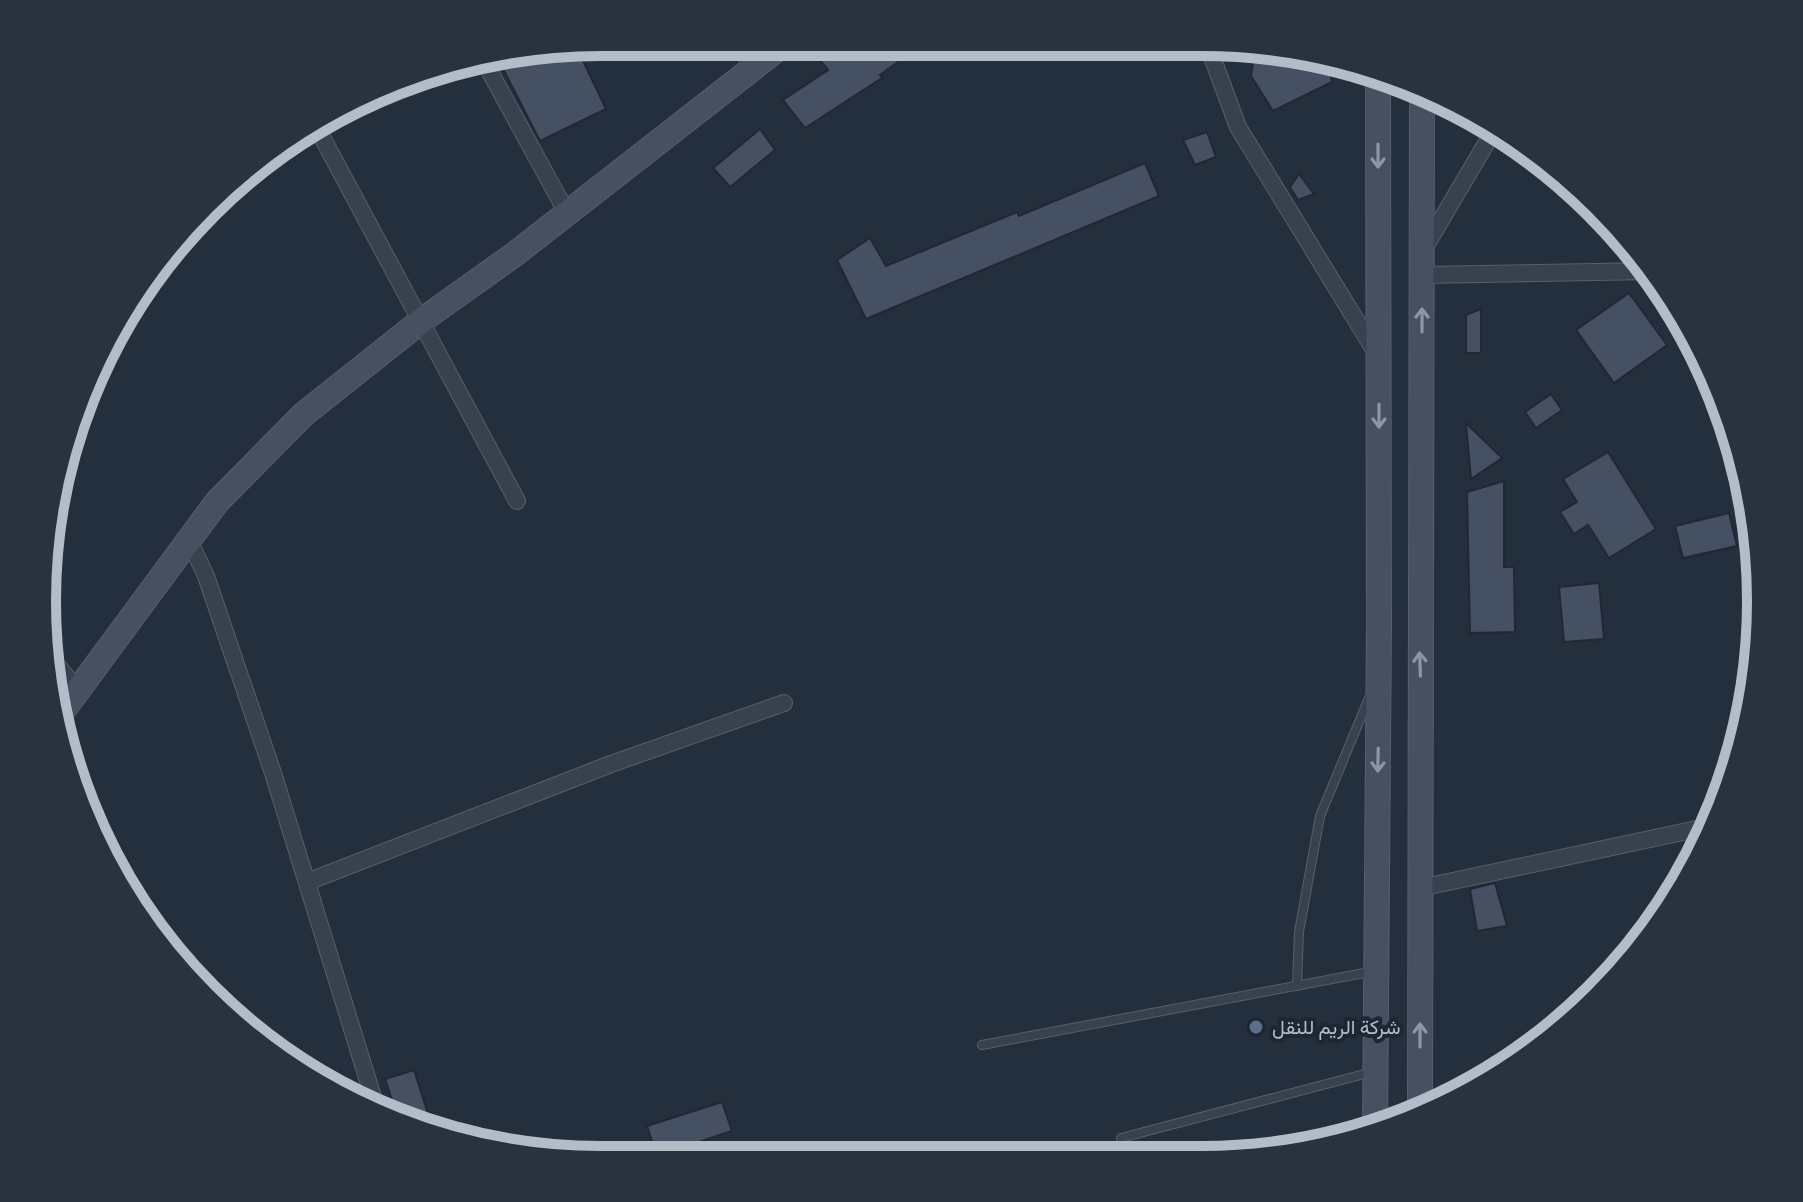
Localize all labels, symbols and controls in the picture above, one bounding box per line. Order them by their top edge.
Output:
one-way arrow [1370,142,1386,169]
one-way arrow [1414,307,1430,334]
one-way arrow [1371,402,1387,429]
one-way arrow [1413,651,1428,678]
one-way arrow [1370,746,1386,773]
place label: شركة الريم للنقل [1272,1014,1401,1040]
marker: شركة الريم للنقل [1247,1018,1265,1036]
one-way arrow [1412,1022,1428,1049]

